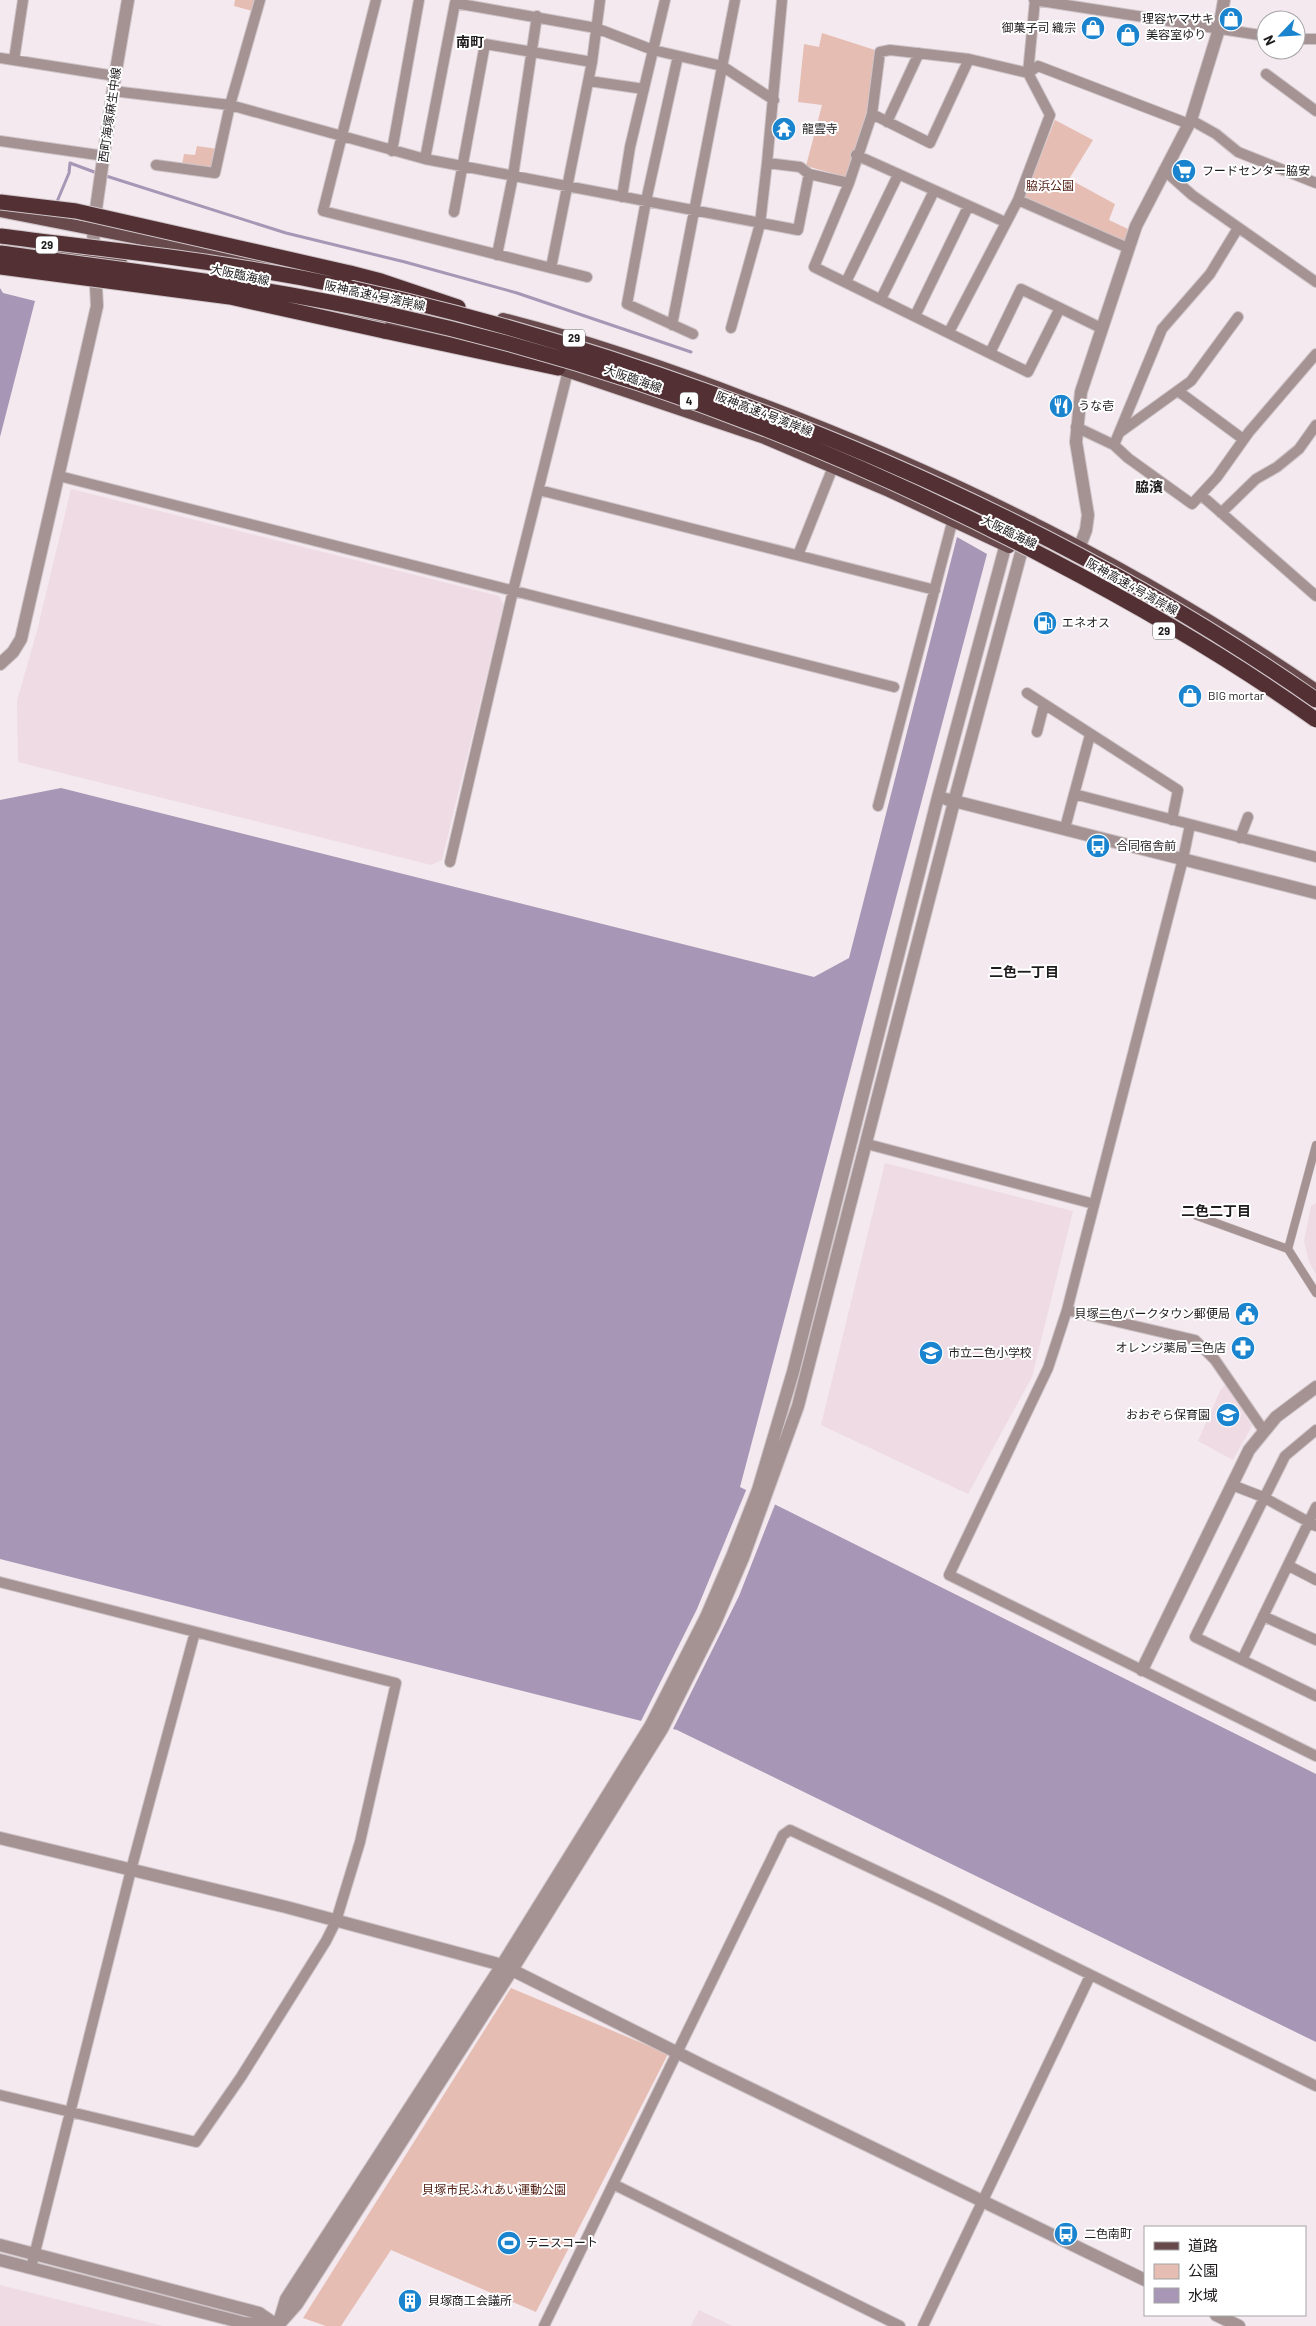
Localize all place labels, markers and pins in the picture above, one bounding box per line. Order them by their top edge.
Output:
shop icon: 理容ヤマサキ [1218,6,1244,32]
place label: 理容ヤマサキ [1142,11,1214,25]
shop icon: 御菓子司 織宗 [1080,15,1106,41]
place label: 御菓子司 織宗 [1002,20,1076,34]
shop icon: 美容室ゆり [1115,22,1141,48]
place label: 美容室ゆり [1146,27,1206,41]
temple icon: 龍雲寺 [771,116,797,142]
place label: 龍雲寺 [802,121,838,135]
supermarket icon: フードセンター脇安 [1171,158,1197,184]
place label: フードセンター脇安 [1202,163,1310,177]
restaurant icon: うな壱 [1048,393,1074,419]
place label: うな壱 [1078,398,1114,412]
fuel station icon: エネオス [1032,610,1058,636]
place label: エネオス [1062,615,1110,629]
shop icon: BIG mortar [1177,683,1203,709]
place label: BIG mortar [1208,688,1265,702]
bus stop icon: 合同宿舎前 [1085,833,1111,859]
place label: 合同宿舎前 [1116,838,1176,852]
public building icon: 貝塚二色パークタウン郵便局 [1234,1301,1260,1327]
place label: 貝塚二色パークタウン郵便局 [1074,1306,1230,1320]
pharmacy icon: オレンジ薬局 二色店 [1230,1335,1256,1361]
school or university icon: 市立二色小学校 [918,1340,944,1366]
place label: オレンジ薬局 二色店 [1116,1340,1226,1354]
place label: 市立二色小学校 [948,1345,1032,1359]
school or university icon: おおぞら保育園 [1215,1402,1241,1428]
place label: おおぞら保育園 [1126,1407,1210,1421]
bus stop icon: 二色南町 [1053,2221,1079,2247]
place label: 二色南町 [1084,2226,1132,2240]
sports icon: テニスコート [496,2230,522,2256]
place label: テニスコート [526,2235,598,2249]
building icon: 貝塚商工会議所 [397,2288,423,2314]
place label: 貝塚商工会議所 [428,2293,512,2307]

